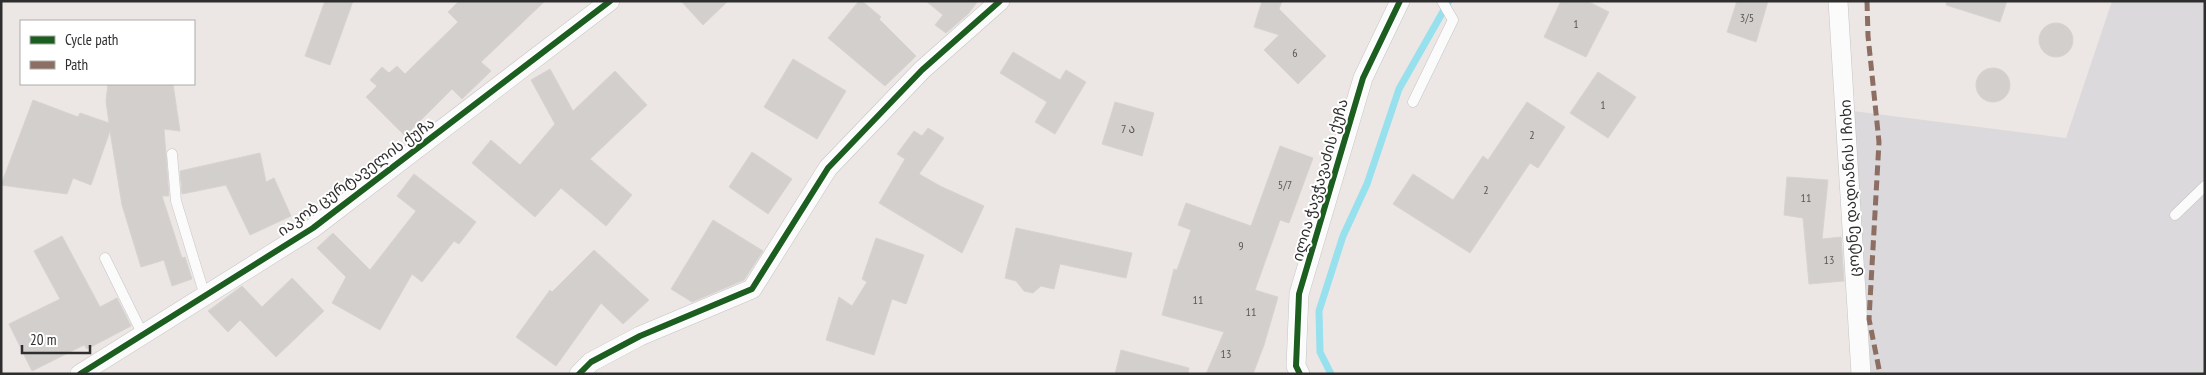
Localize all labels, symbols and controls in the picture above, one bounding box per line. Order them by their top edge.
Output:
house number: 3/5 [1740,10,1754,25]
house number: 1 [1573,16,1579,31]
legend [20,20,195,85]
text: Cycle path [65,30,118,49]
house number: 6 [1292,45,1298,60]
text: Path [65,55,88,74]
street label: ილია ჭავჭავაძის ქუჩა [1287,96,1352,263]
house number: 1 [1600,97,1606,112]
street label: ცოტნე დადიანის I ჩიხი [1835,99,1864,277]
street label: იაკობ ცურტაველის ქუჩა [273,113,438,240]
house number: 7 ა [1121,121,1135,136]
house number: 2 [1529,127,1535,142]
house number: 5/7 [1278,177,1292,192]
house number: 2 [1483,182,1489,197]
house number: 11 [1801,190,1811,205]
house number: 9 [1238,238,1244,253]
house number: 13 [1824,252,1834,267]
house number: 11 [1193,292,1203,307]
house number: 11 [1246,304,1256,319]
scale bar [22,322,90,354]
text: 20 m [30,330,56,349]
house number: 13 [1221,346,1231,361]

